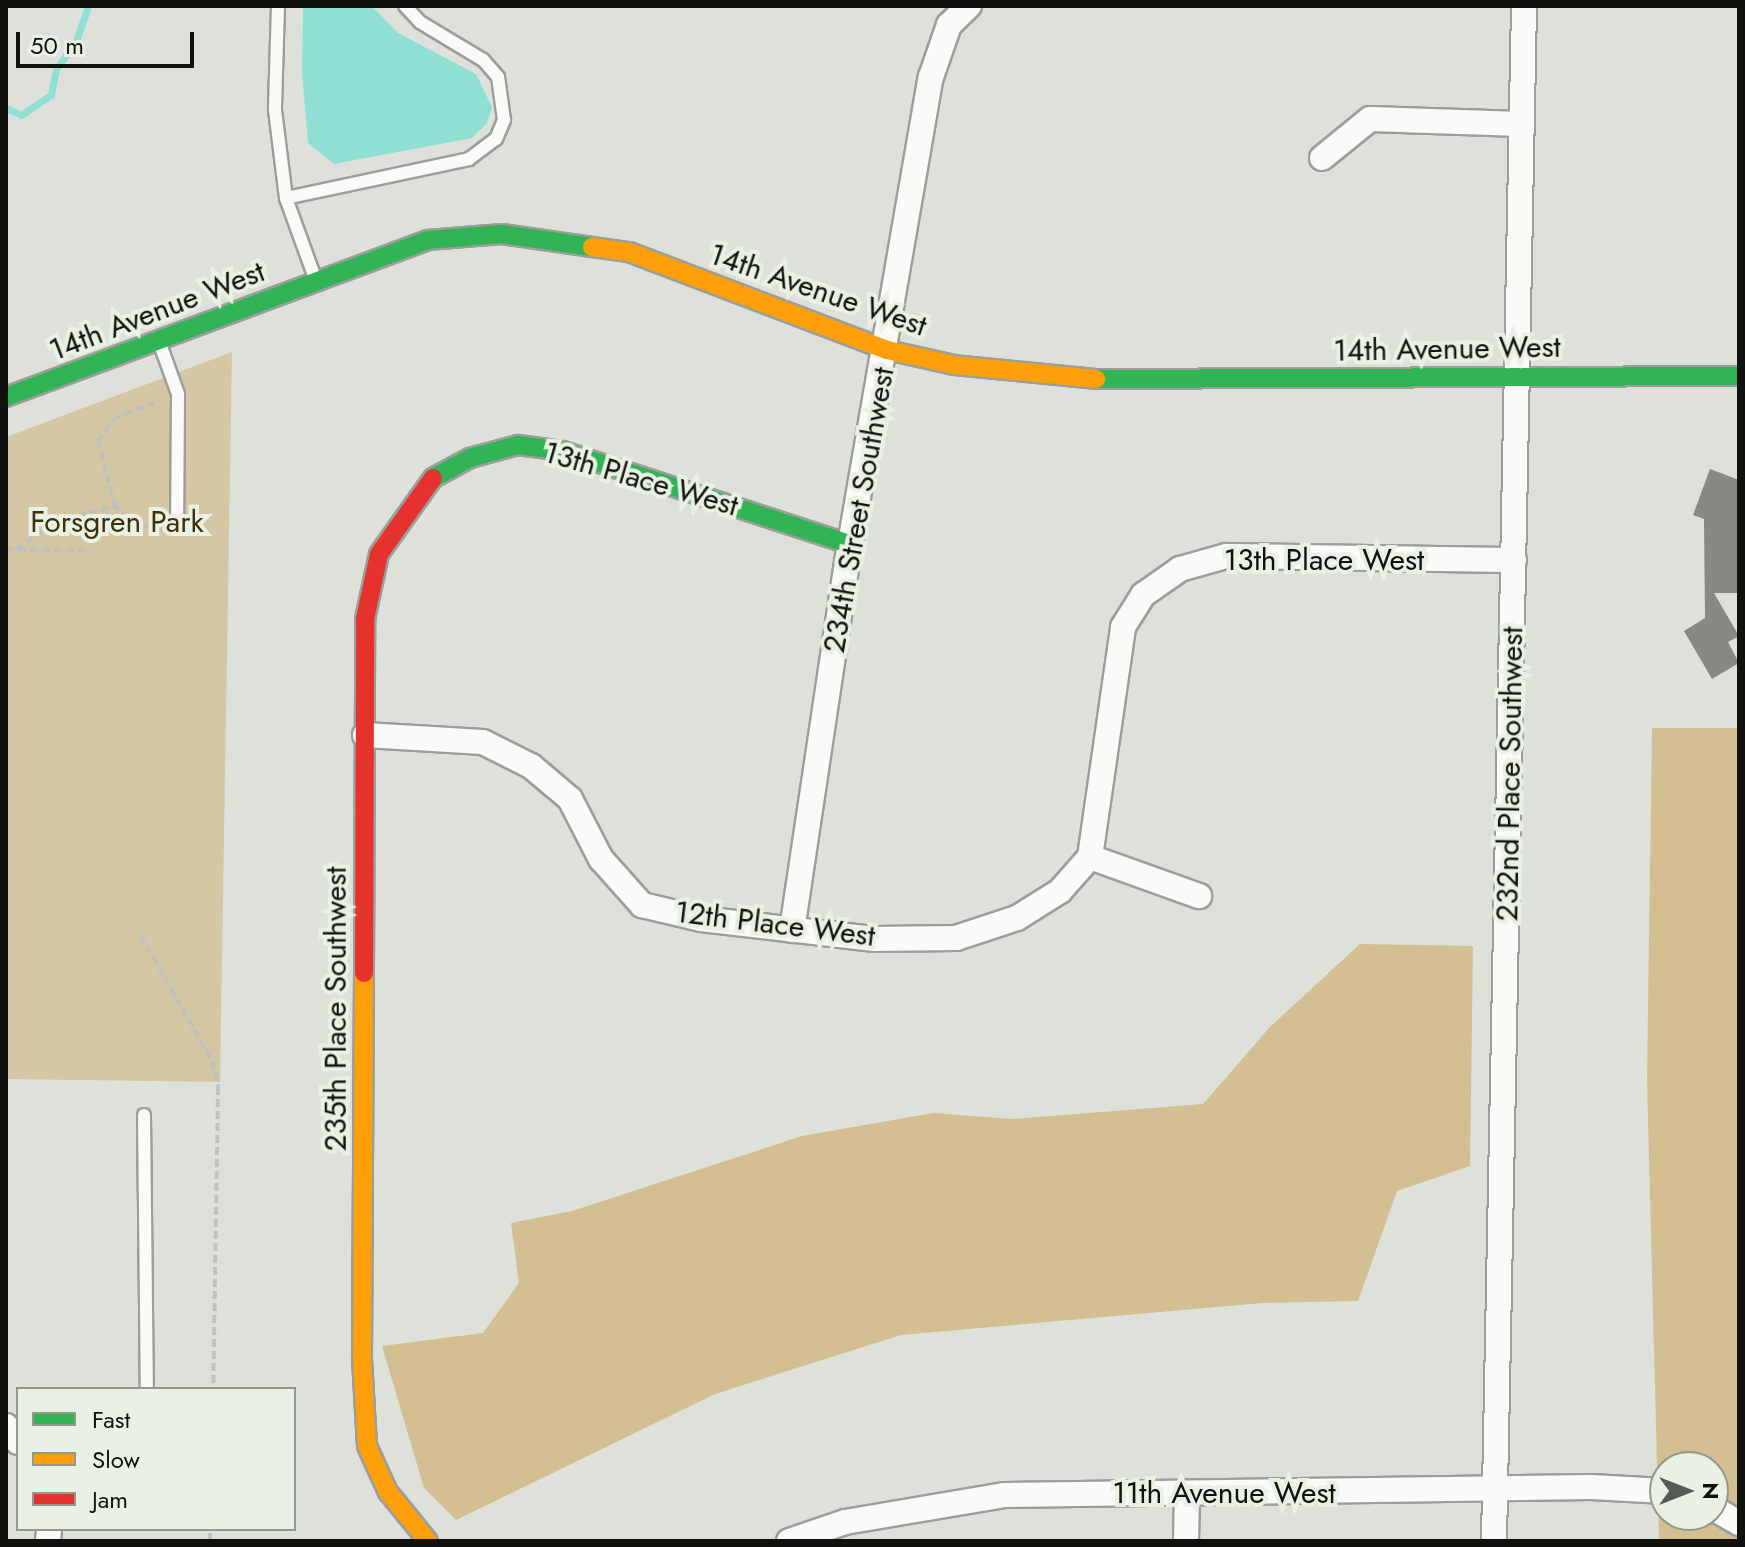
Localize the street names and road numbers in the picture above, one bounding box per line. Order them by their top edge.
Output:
street label: 14th Avenue West [705,236,931,344]
street label: 14th Avenue West [44,253,270,369]
street label: 14th Avenue West [1333,329,1561,369]
street label: 234th Street Southwest [816,364,902,656]
street label: 13th Place West [540,434,742,524]
street label: 13th Place West [1224,542,1424,578]
street label: 232nd Place Southwest [1489,626,1531,922]
street label: 235th Place Southwest [318,867,354,1151]
street label: 12th Place West [673,894,877,954]
street label: 11th Avenue West [1112,1475,1336,1511]

